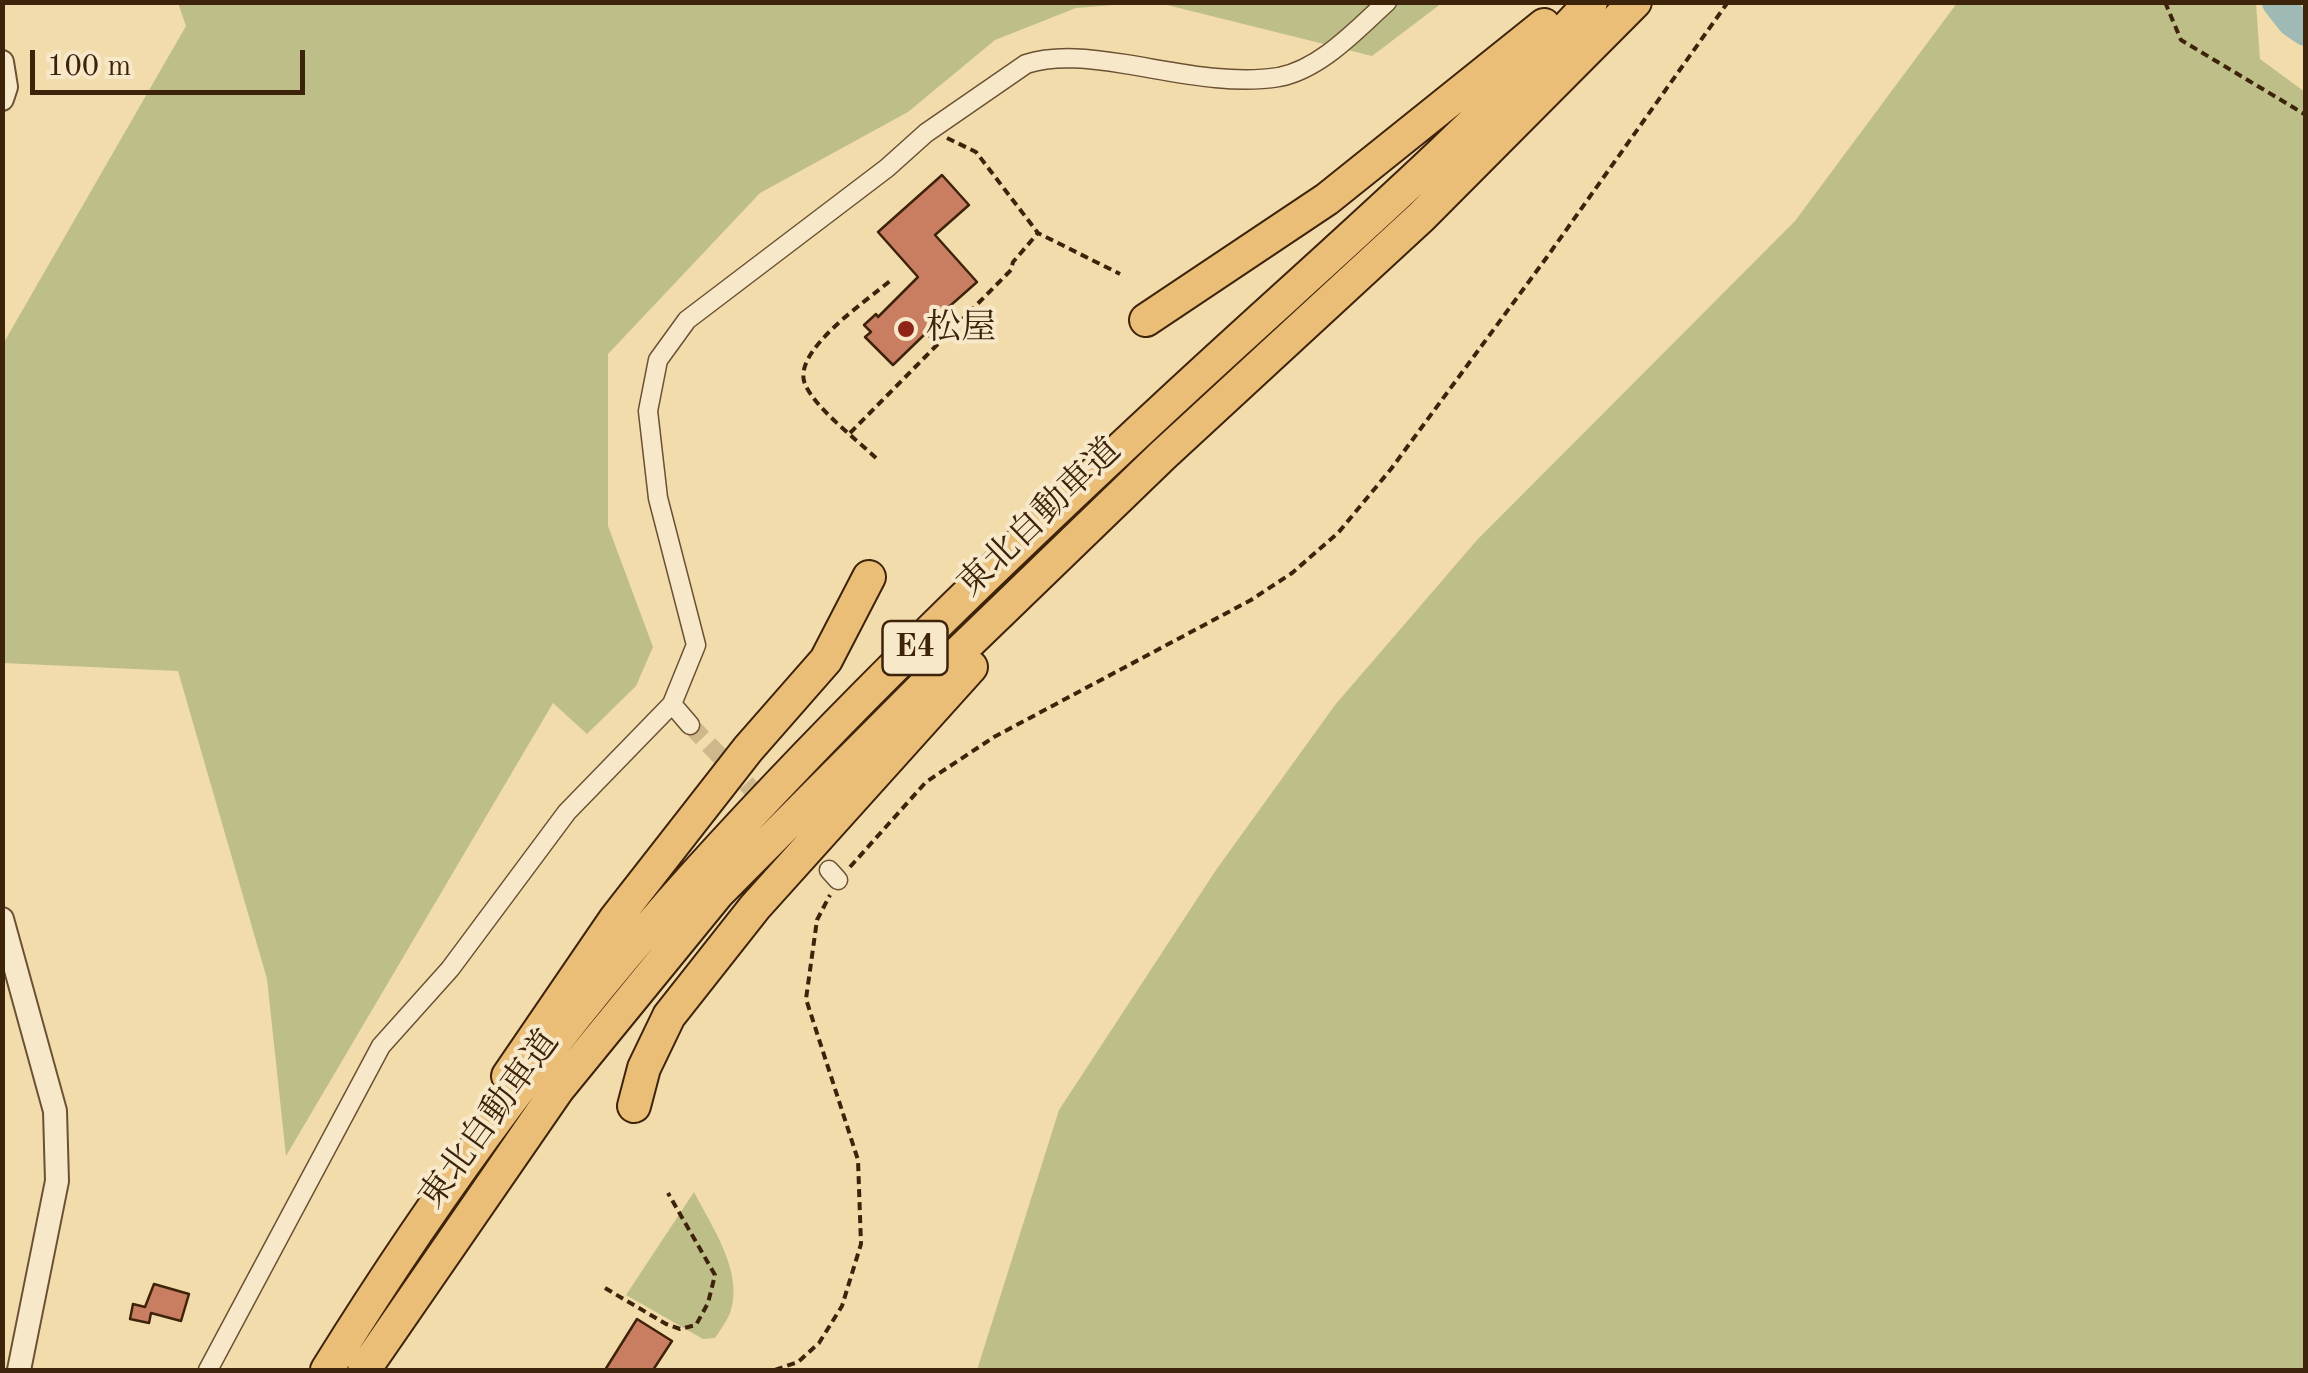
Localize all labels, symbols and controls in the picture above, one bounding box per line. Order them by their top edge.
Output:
scale bar [35,30,310,92]
text: 100 m [47,52,131,82]
place label: 松屋 [926,308,996,350]
marker: 松屋 [895,318,917,340]
street label: 東北自動車道 [950,430,1130,606]
road number: E4 [882,621,948,675]
street label: 東北自動車道 [411,1023,569,1217]

